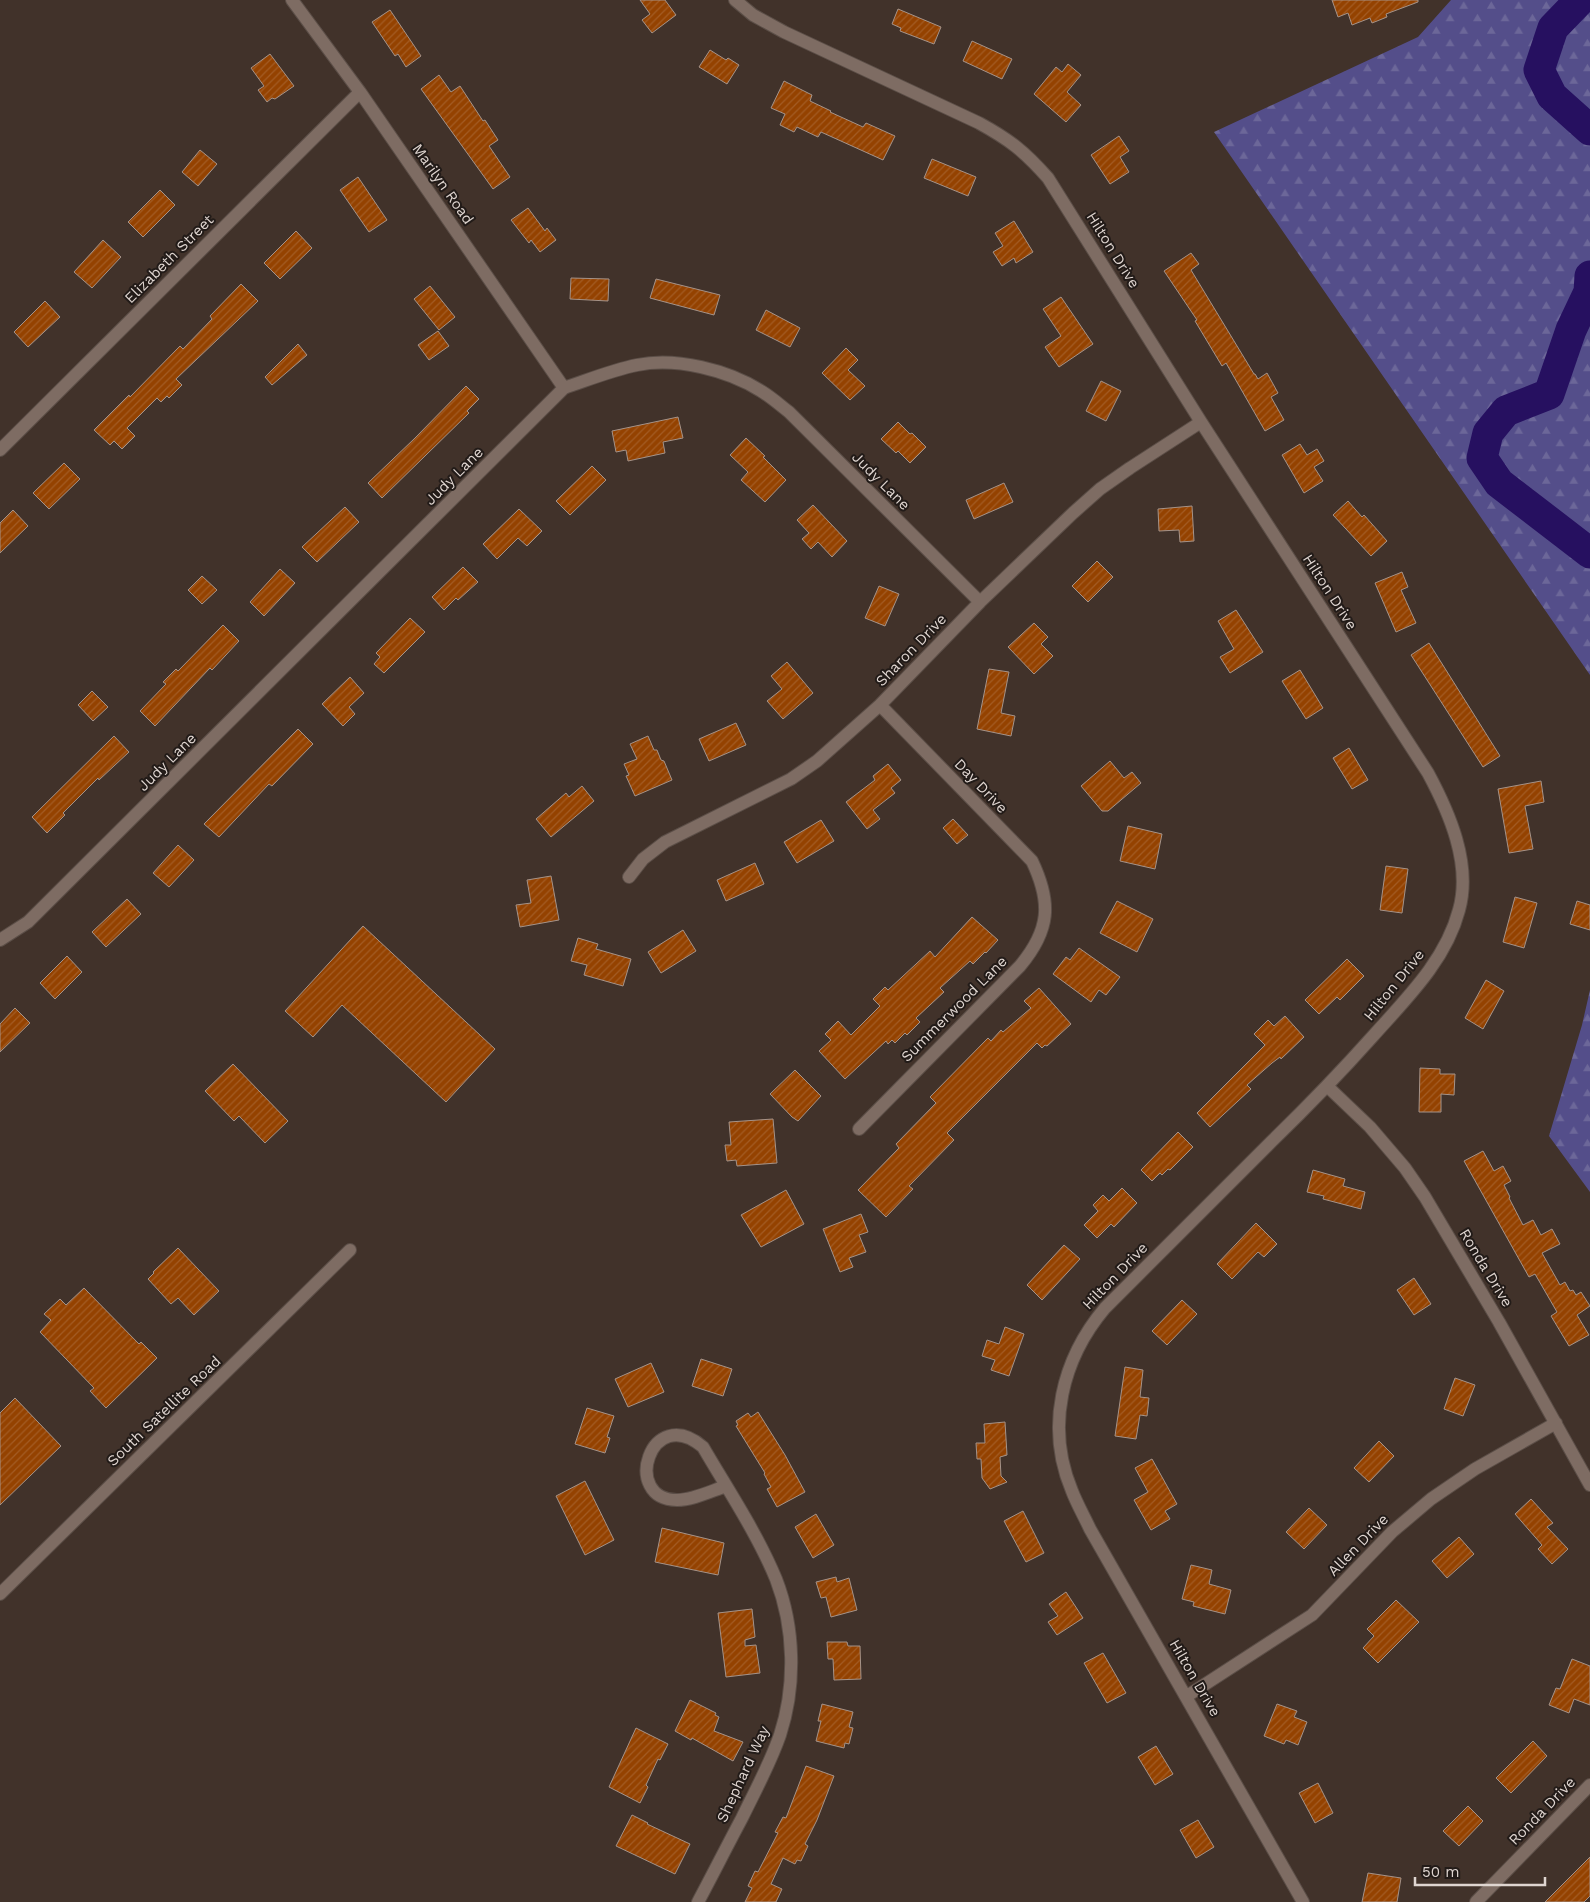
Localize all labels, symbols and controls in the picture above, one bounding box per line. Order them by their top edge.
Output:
street label: Marilyn Road [409,140,477,228]
street label: Hilton Drive [1083,209,1143,291]
street label: Elizabeth Street [121,210,218,307]
street label: Judy Lane [421,443,487,509]
street label: Judy Lane [848,448,914,514]
street label: Hilton Drive [1299,551,1361,633]
street label: Sharon Drive [872,610,950,690]
street label: Judy Lane [134,729,200,795]
street label: Day Drive [951,755,1011,817]
street label: Hilton Drive [1360,946,1428,1024]
street label: Summerwood Lane [897,952,1011,1066]
street label: Ronda Drive [1456,1226,1516,1310]
street label: Hilton Drive [1079,1239,1151,1313]
street label: South Satellite Road [103,1352,225,1470]
street label: Allen Drive [1324,1510,1392,1580]
street label: Hilton Drive [1166,1636,1224,1720]
street label: Shephard Way [713,1723,773,1825]
street label: Ronda Drive [1505,1773,1579,1849]
scale bar [1415,1854,1545,1886]
text: 50 m [1422,1863,1459,1881]

